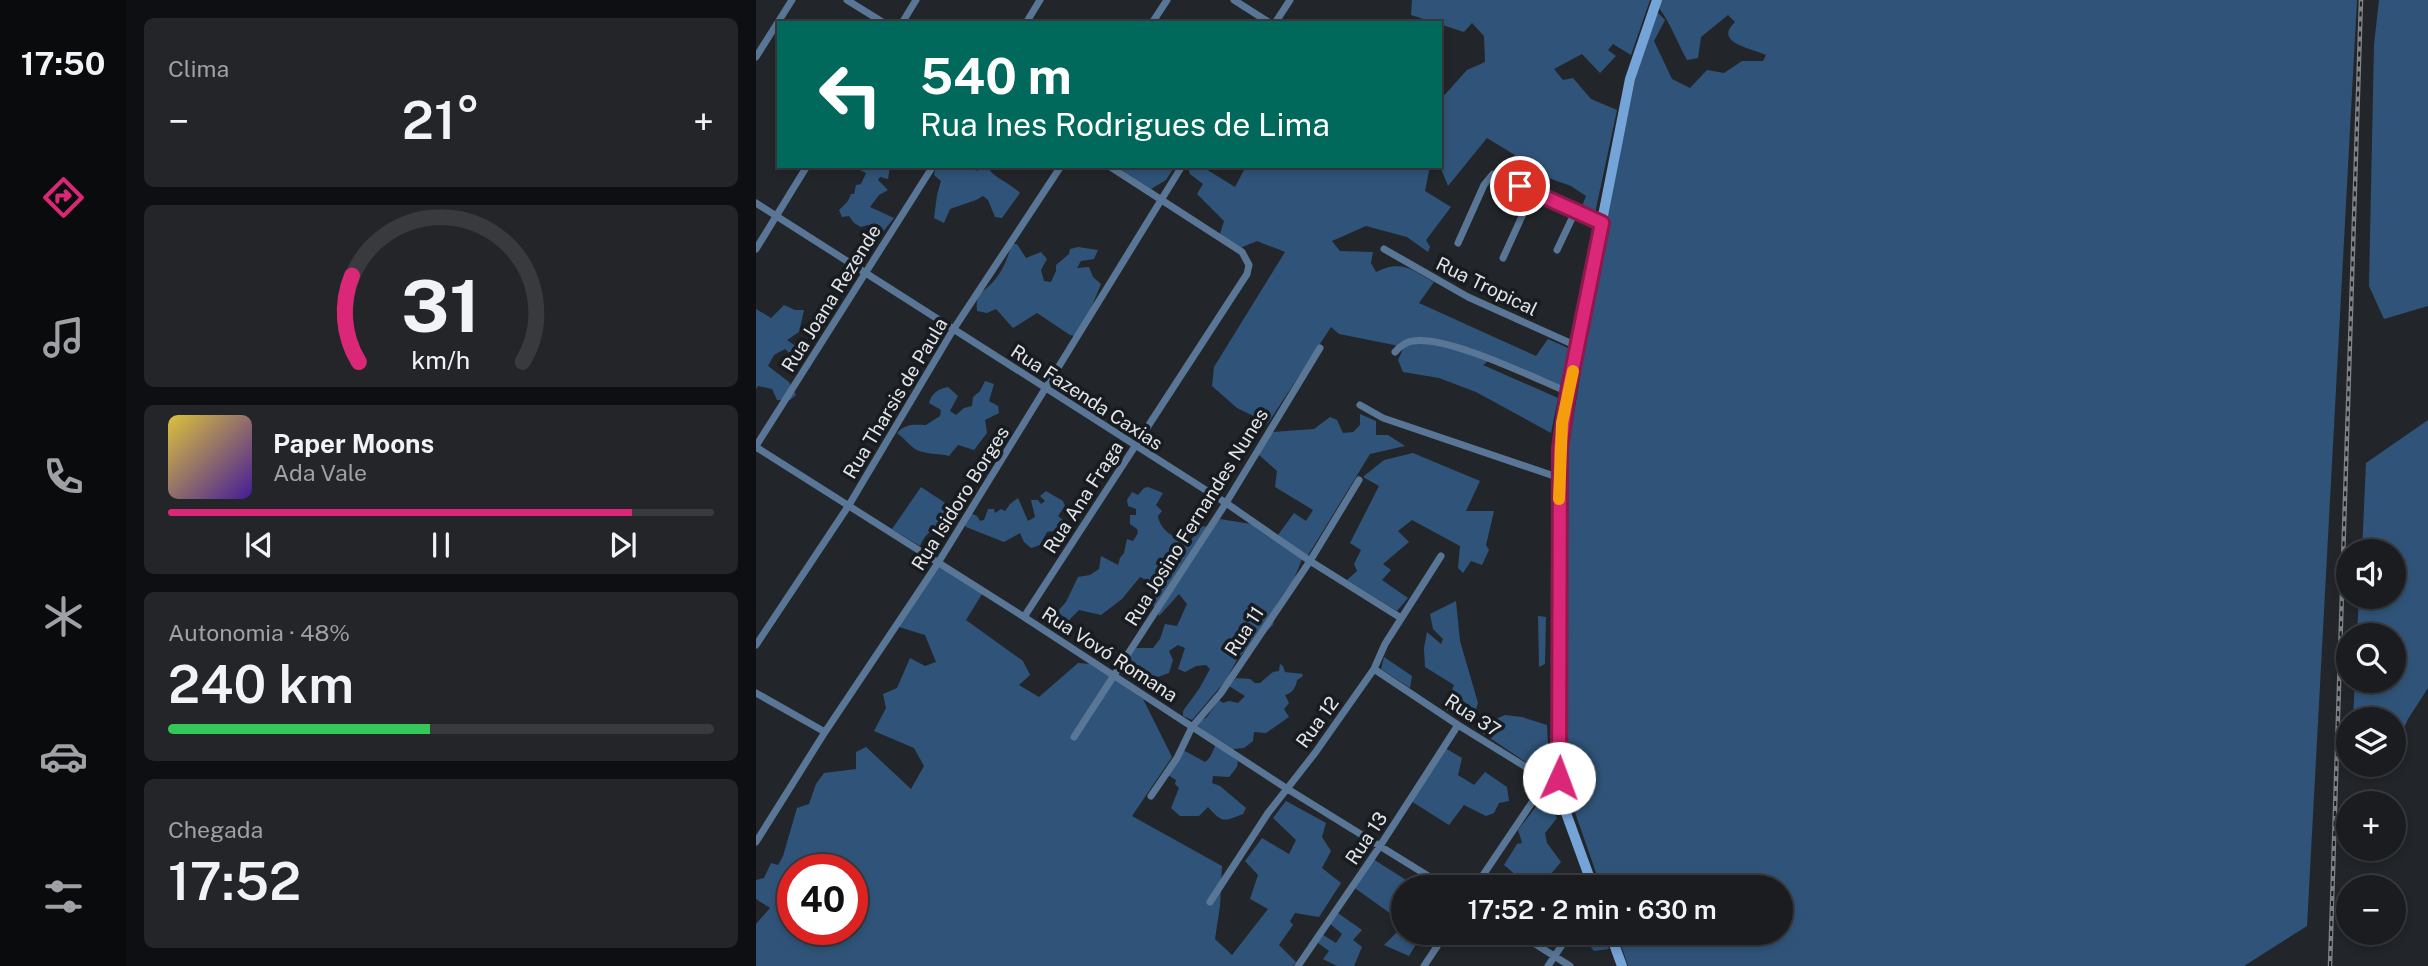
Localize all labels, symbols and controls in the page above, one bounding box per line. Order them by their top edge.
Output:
text: 17:50 [21,45,105,82]
text: 540 m [920,47,1072,105]
icon: left [805,49,896,140]
text: Clima [168,55,229,82]
text: 21° [402,90,480,151]
text: − [168,99,189,144]
text: + [693,99,714,144]
text: Rua Ines Rodrigues de Lima [920,106,1330,143]
pin [1490,156,1550,216]
icon: arrive [1501,167,1539,205]
icon: directions [39,173,88,222]
street label: Rua Joana Rezende [777,220,885,376]
street label: Rua Tropical [1433,252,1541,320]
text: 31 [401,263,481,348]
icon: music [39,313,88,362]
street label: Rua Tharsis de Paula [838,314,952,482]
street label: Rua Fazenda Caxias [1007,340,1167,454]
text: km/h [412,345,470,375]
street label: Rua Josino Fernandes Nunes [1120,404,1272,630]
street label: Rua Isidoro Borges [907,422,1013,574]
text: Paper Moons [273,428,434,459]
street label: Rua Ana Fraga [1039,437,1127,557]
icon: phone [39,452,88,501]
text: Ada Vale [273,459,367,486]
icon: previous [240,526,278,564]
icon: pause [422,526,460,564]
icon: next [604,526,642,564]
map controls [2336,539,2406,945]
button: sound [2336,539,2406,609]
icon: climate [39,592,88,641]
street label: Rua Vovó Romana [1038,602,1182,706]
street label: Rua 11 [1220,602,1268,660]
text: Autonomia · 48% [168,619,350,646]
button: search [2336,623,2406,693]
text: 240 km [168,654,354,715]
street label: Rua 37 [1441,689,1505,741]
street label: Rua 12 [1291,692,1343,752]
button: layers [2336,707,2406,777]
icon: car [39,732,88,781]
position arrow [1522,741,1596,815]
button: + [2336,791,2406,861]
street label: Rua 13 [1341,808,1392,868]
text: Chegada [168,816,263,843]
text: 17:52 [168,851,301,912]
speed limit sign: 40 [777,854,868,945]
icon: filters [39,872,88,921]
button: − [2336,875,2406,945]
text: 17:52 · 2 min · 630 m [1467,894,1717,925]

